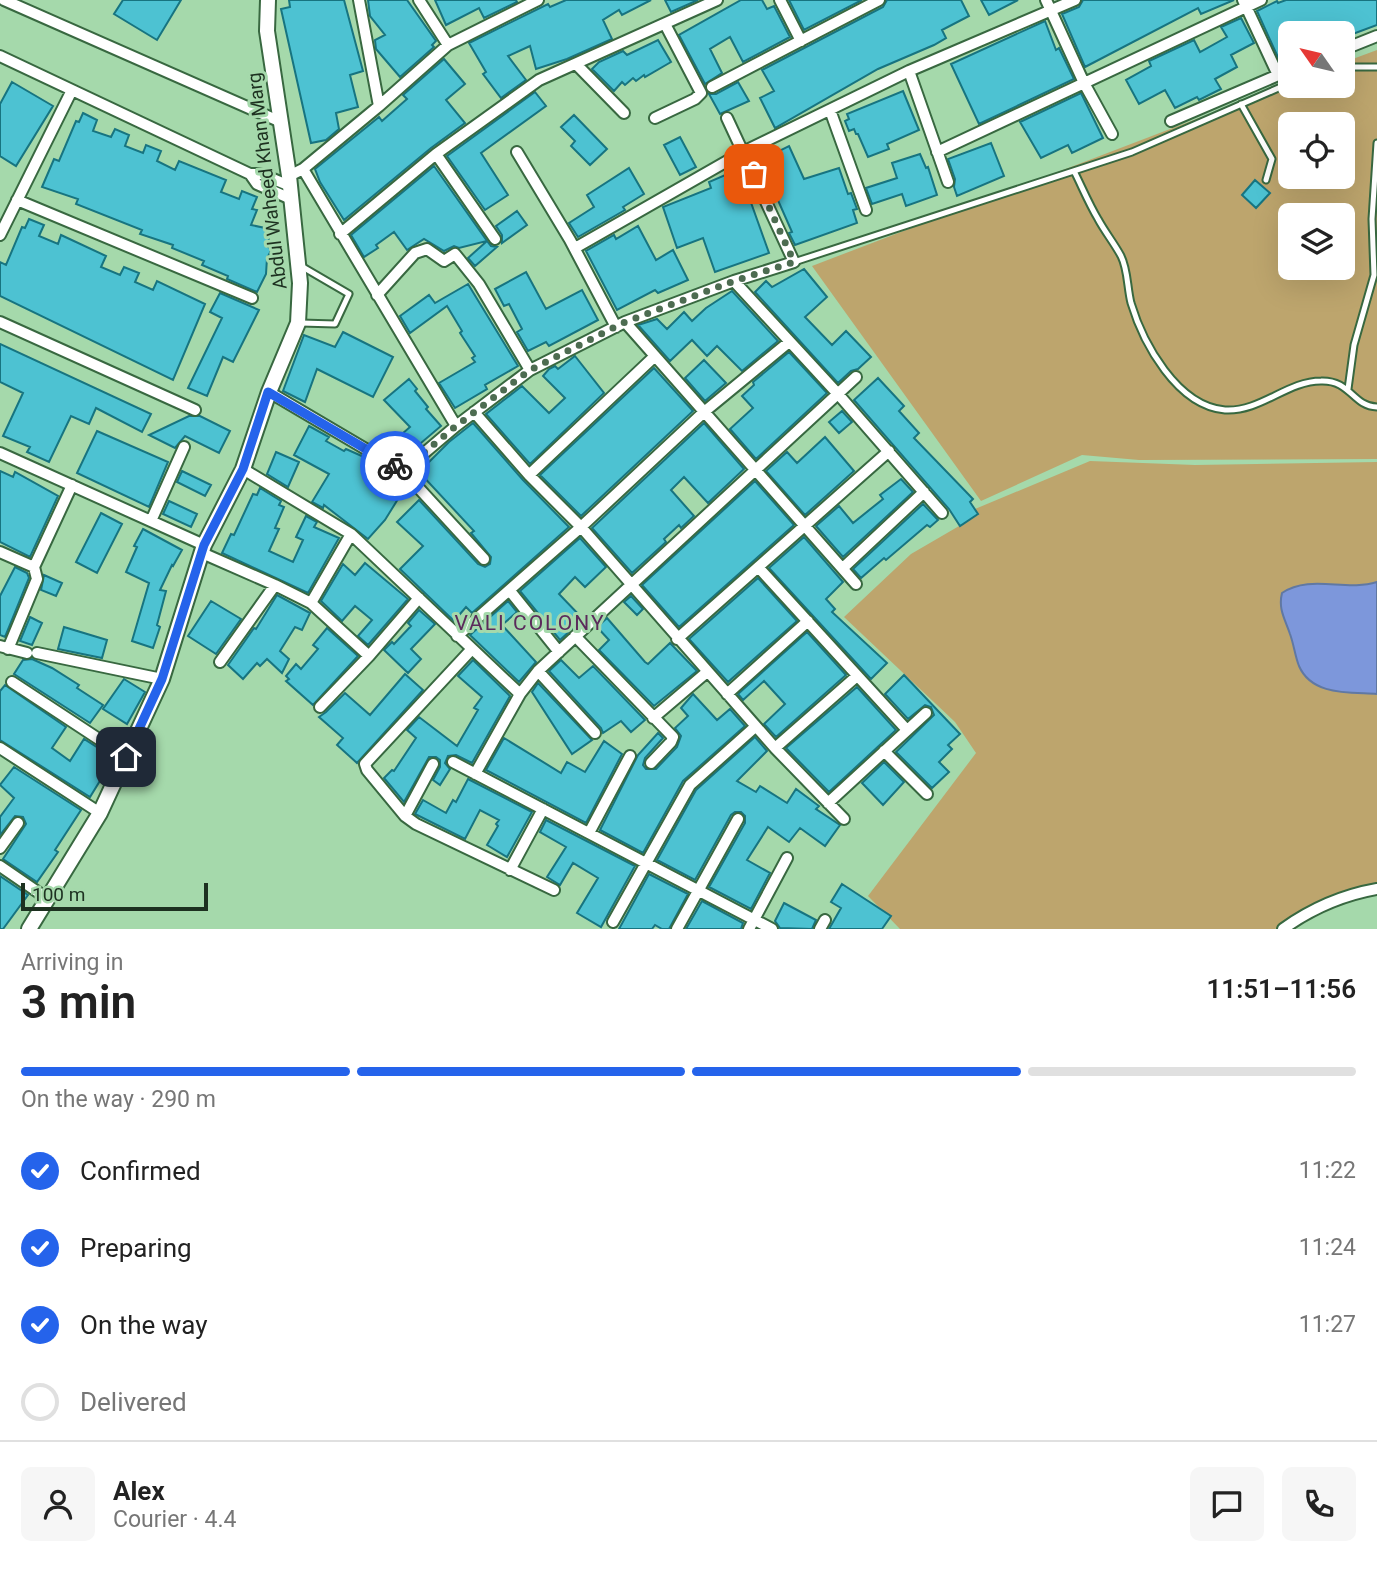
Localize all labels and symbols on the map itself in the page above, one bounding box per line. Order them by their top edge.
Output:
north arrow [1278,21,1354,98]
street label: Abdul Waheed Khan Marg [242,71,292,291]
pin [724,144,784,204]
courier [360,431,430,501]
district label: VALI COLONY [454,611,606,635]
pin [96,727,156,787]
scale bar [21,880,208,912]

